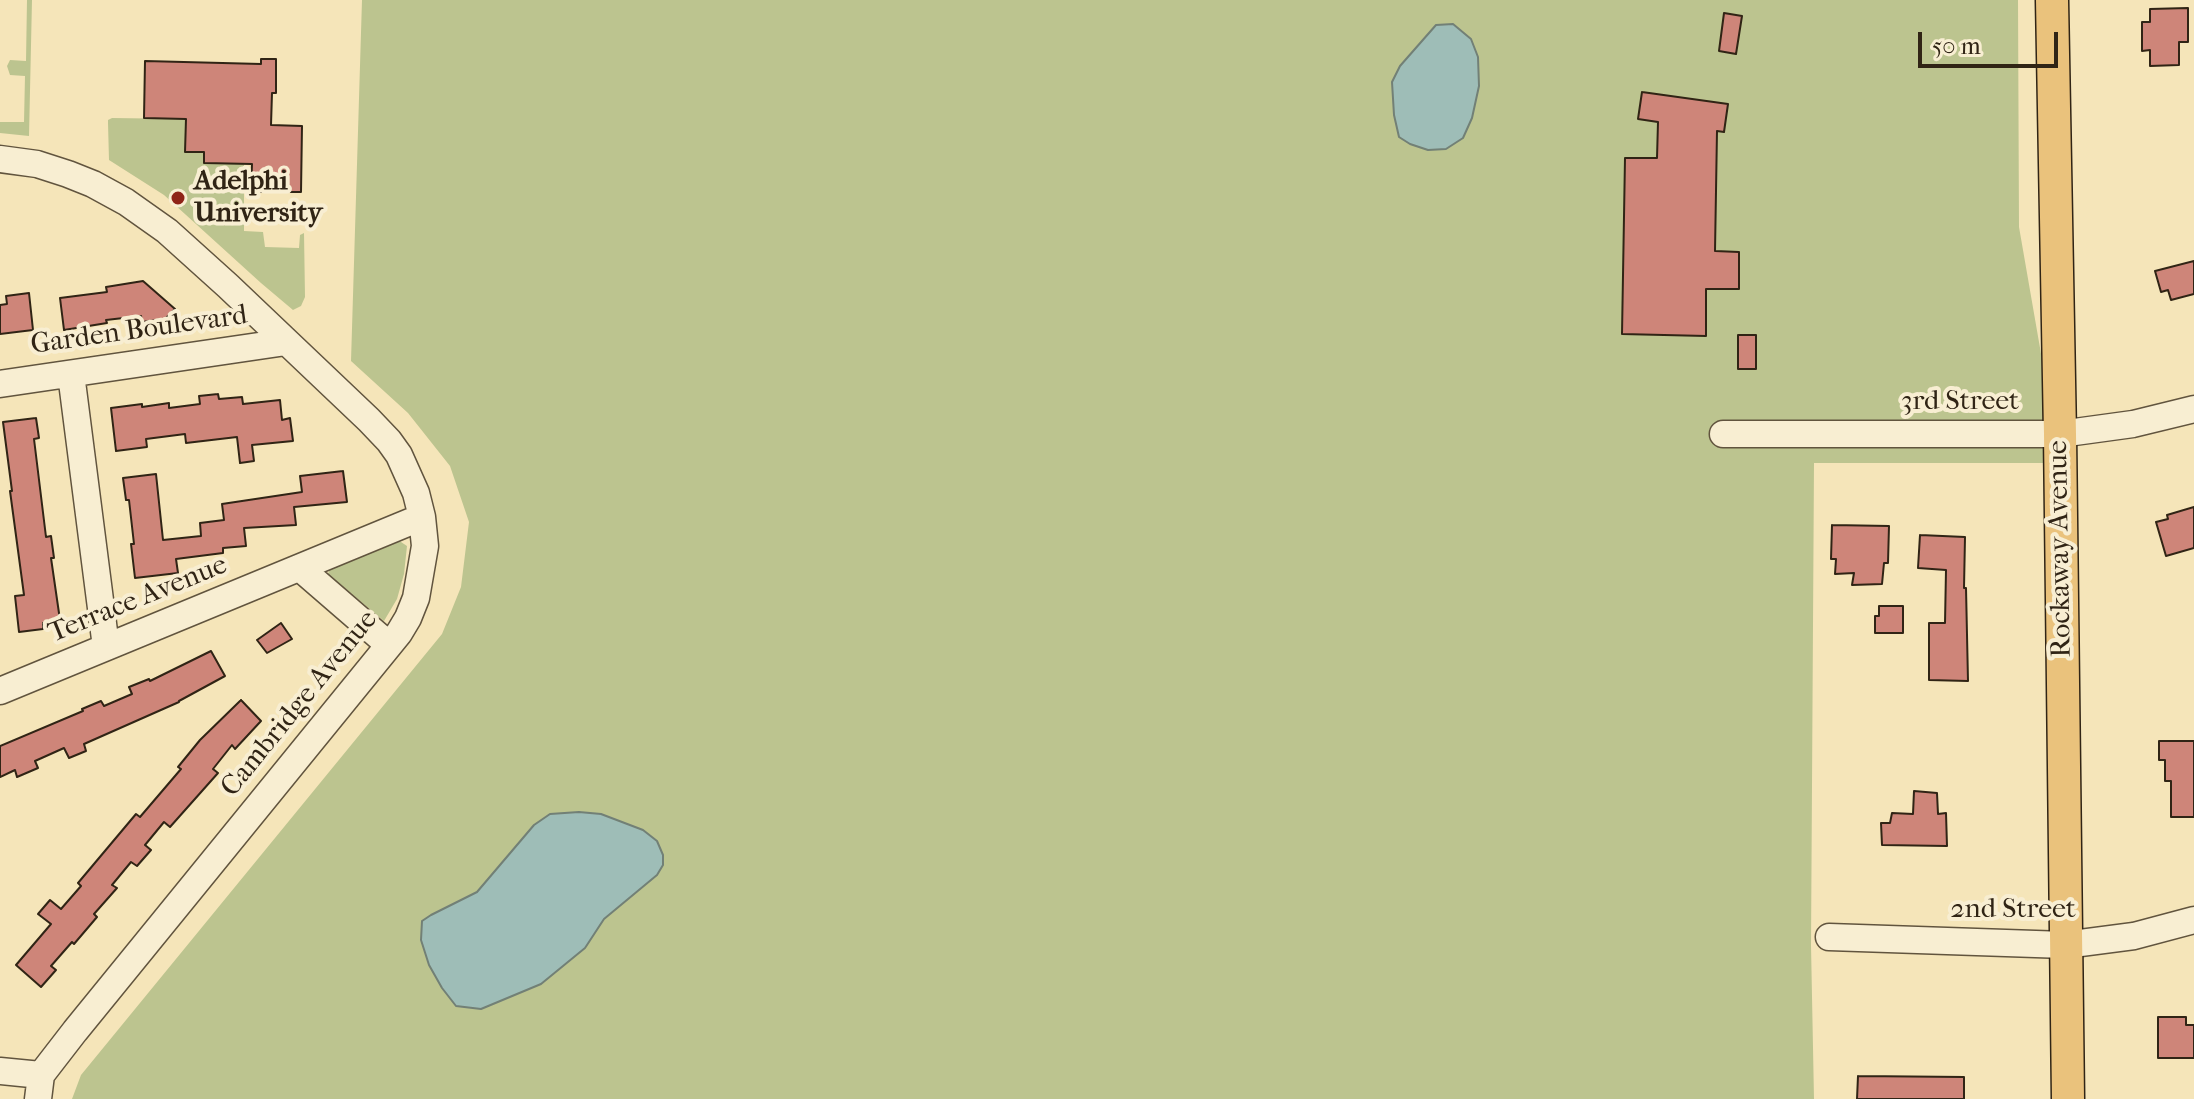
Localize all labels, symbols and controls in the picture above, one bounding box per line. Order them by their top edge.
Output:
scale bar [1922,16,2062,66]
text: 50 m [1932,32,1981,60]
place label: Adelphi University [194,165,322,231]
marker: Adelphi University [169,189,187,207]
street label: Garden Boulevard [29,299,249,363]
street label: 3rd Street [1901,385,2019,419]
street label: Rockaway Avenue [2042,440,2080,658]
street label: Terrace Avenue [44,549,232,651]
street label: Cambridge Avenue [215,604,385,804]
street label: 2nd Street [1950,893,2076,927]

